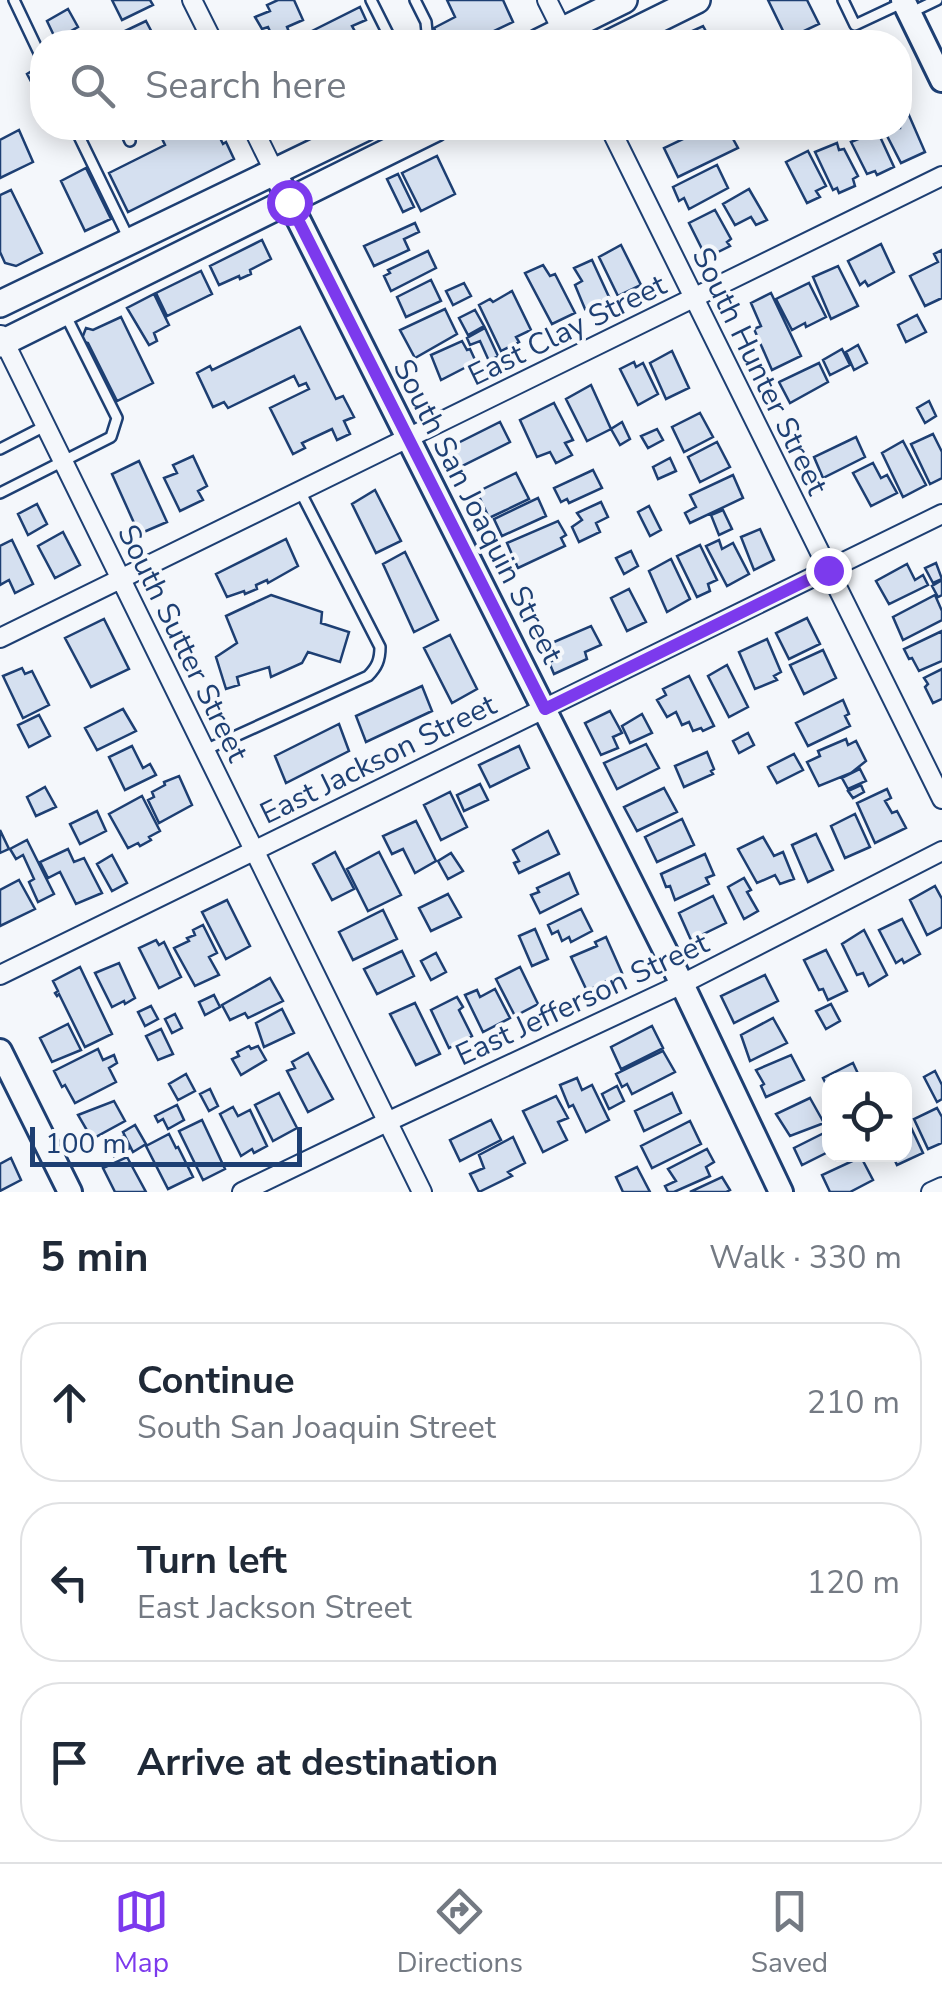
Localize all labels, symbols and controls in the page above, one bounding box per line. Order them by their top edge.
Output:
search box [30,30,912,140]
icon: search [65,58,120,113]
text: Search here [145,60,346,111]
route start [267,180,313,226]
street label: South Hunter Street [682,241,837,502]
street label: East Clay Street [461,265,673,396]
street label: South San Joaquin Street [383,352,572,671]
street label: South Sutter Street [107,518,258,769]
route end [806,548,852,594]
street label: East Jackson Street [253,684,503,834]
street label: East Jefferson Street [449,923,716,1076]
map controls [822,1072,912,1162]
button: locate [822,1072,912,1162]
scale bar [30,1122,302,1166]
text: 100 m [45,1125,127,1163]
text: 5 min [40,1229,149,1286]
text: Walk · 330 m [709,1236,902,1279]
text: Continue [137,1355,295,1406]
icon: ahead [42,1375,97,1430]
text: 210 m [807,1381,900,1424]
text: South San Joaquin Street [137,1406,496,1449]
text: Turn left [137,1535,287,1586]
icon: left [42,1555,97,1610]
text: 120 m [807,1561,900,1604]
text: East Jackson Street [137,1586,412,1629]
icon: arrive [42,1735,97,1790]
text: Arrive at destination [137,1737,498,1788]
tab: Map [114,1884,169,1982]
tab: Directions [397,1884,523,1982]
tab: Saved [751,1884,828,1982]

